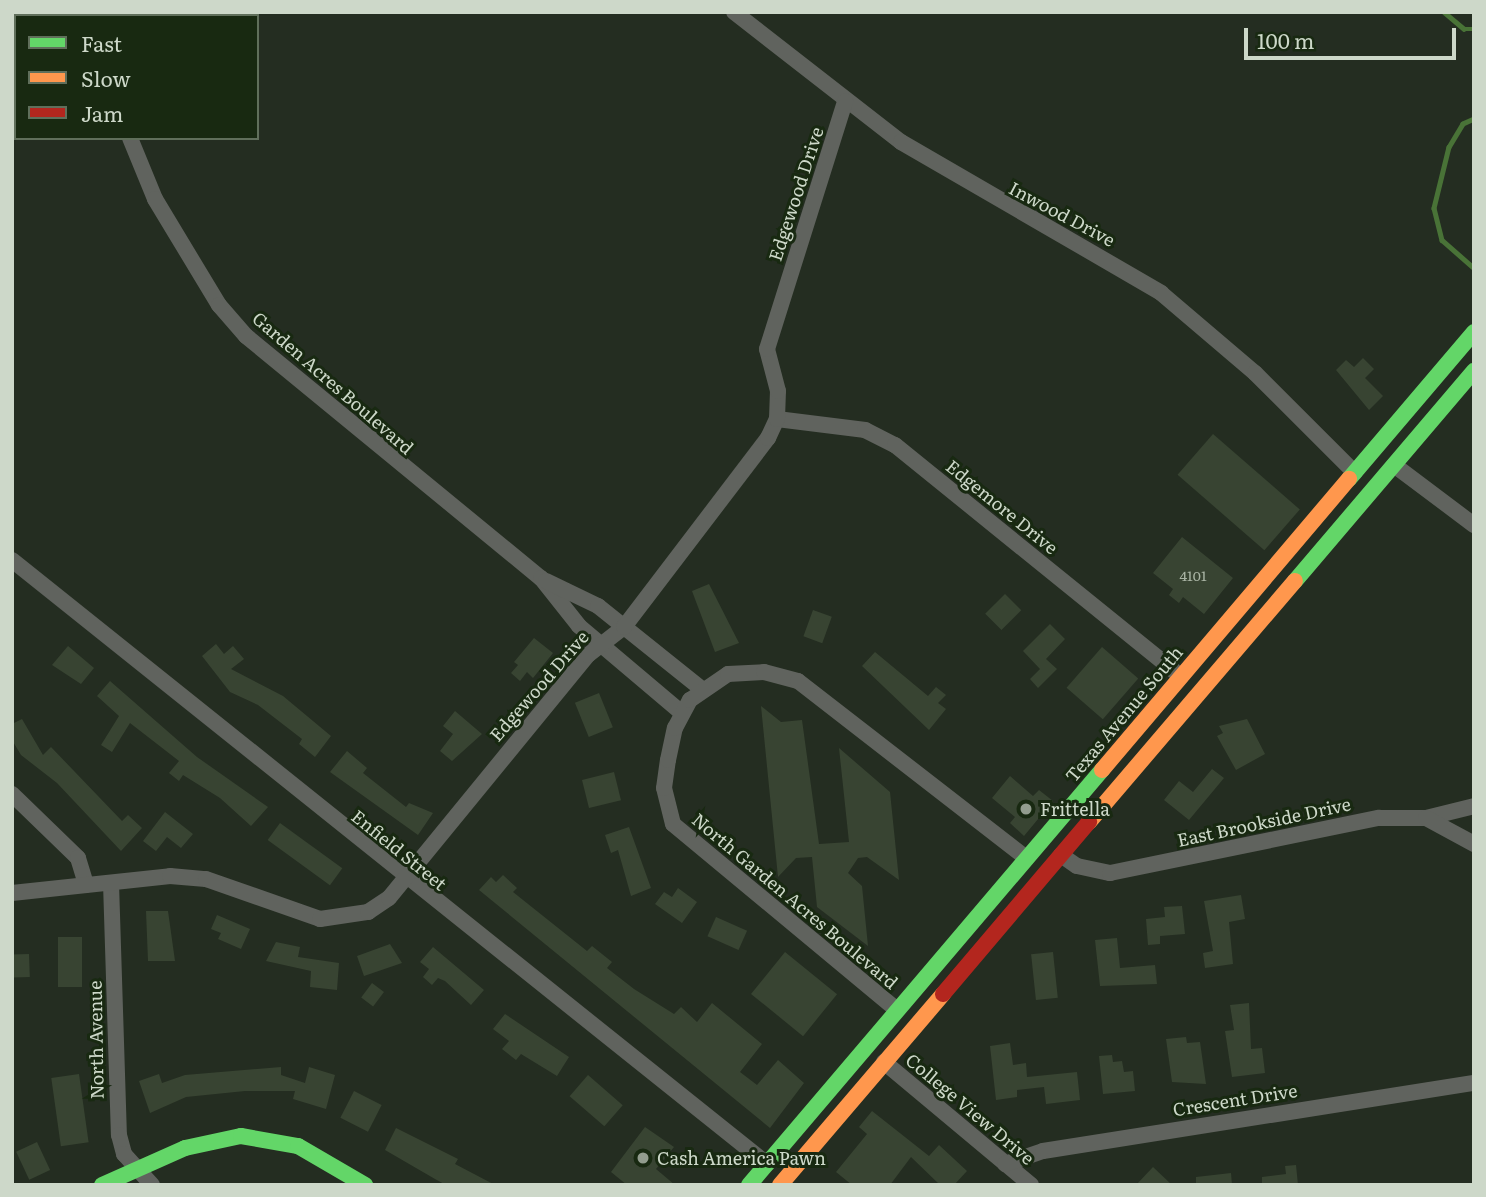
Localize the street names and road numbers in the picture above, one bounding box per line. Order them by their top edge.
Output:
street label: Edgewood Drive [764,124,828,264]
street label: Inwood Drive [1005,177,1119,251]
street label: Garden Acres Boulevard [248,307,418,459]
street label: Edgemore Drive [942,455,1062,559]
street label: Edgewood Drive [485,626,593,746]
street label: Texas Avenue South [1061,642,1187,786]
street label: East Brookside Drive [1175,793,1353,851]
street label: Enfield Street [347,805,451,895]
street label: North Garden Acres Boulevard [688,809,902,993]
street label: North Avenue [84,980,108,1100]
street label: College View Drive [901,1049,1039,1169]
street label: Crescent Drive [1171,1080,1299,1120]

